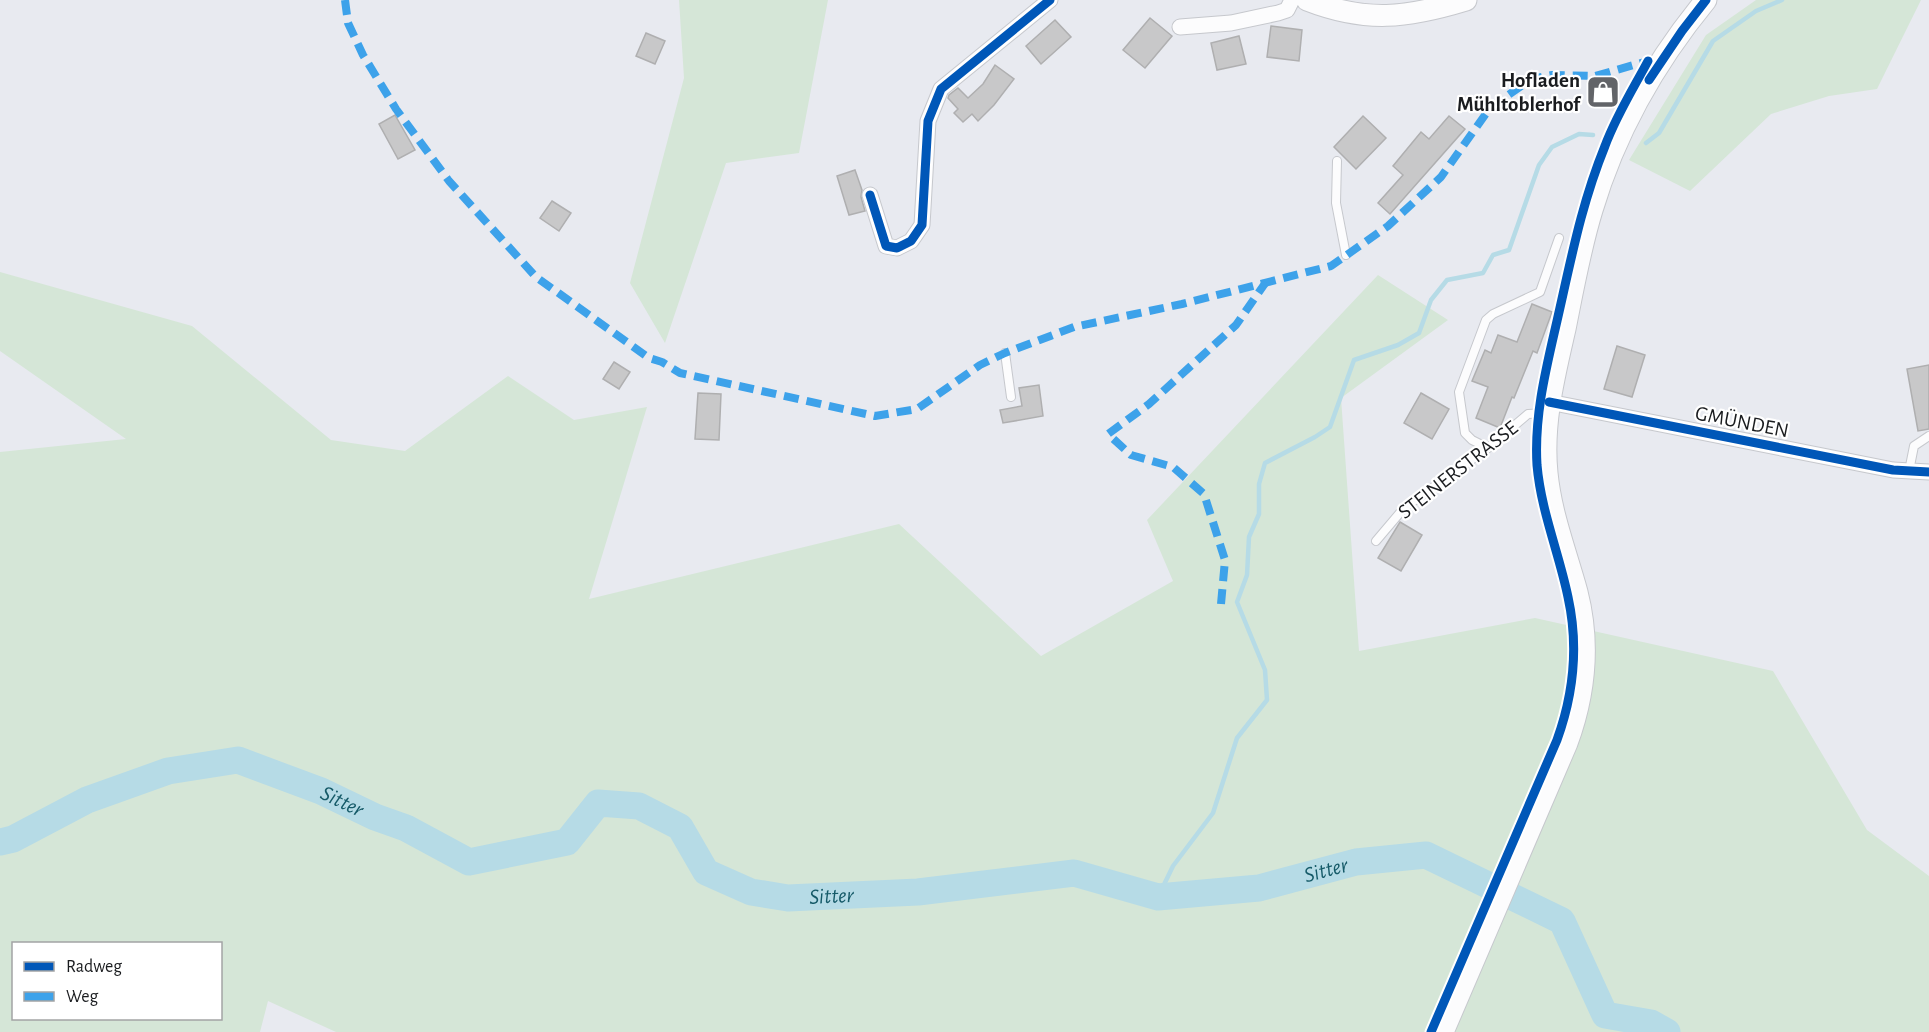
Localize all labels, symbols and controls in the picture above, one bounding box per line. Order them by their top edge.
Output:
place label: Hofladen Mühltoblerhof [1457,70,1582,115]
shop icon: Hofladen Mühltoblerhof [1585,74,1621,110]
street label: GMÜNDEN [1694,402,1791,441]
street label: STEINERSTRASSE [1394,417,1522,523]
water label: Sitter [317,782,368,821]
water label: Sitter [1302,853,1351,886]
water label: Sitter [809,884,855,908]
legend [12,942,222,1020]
text: Radweg [66,958,122,976]
text: Weg [66,988,98,1006]

